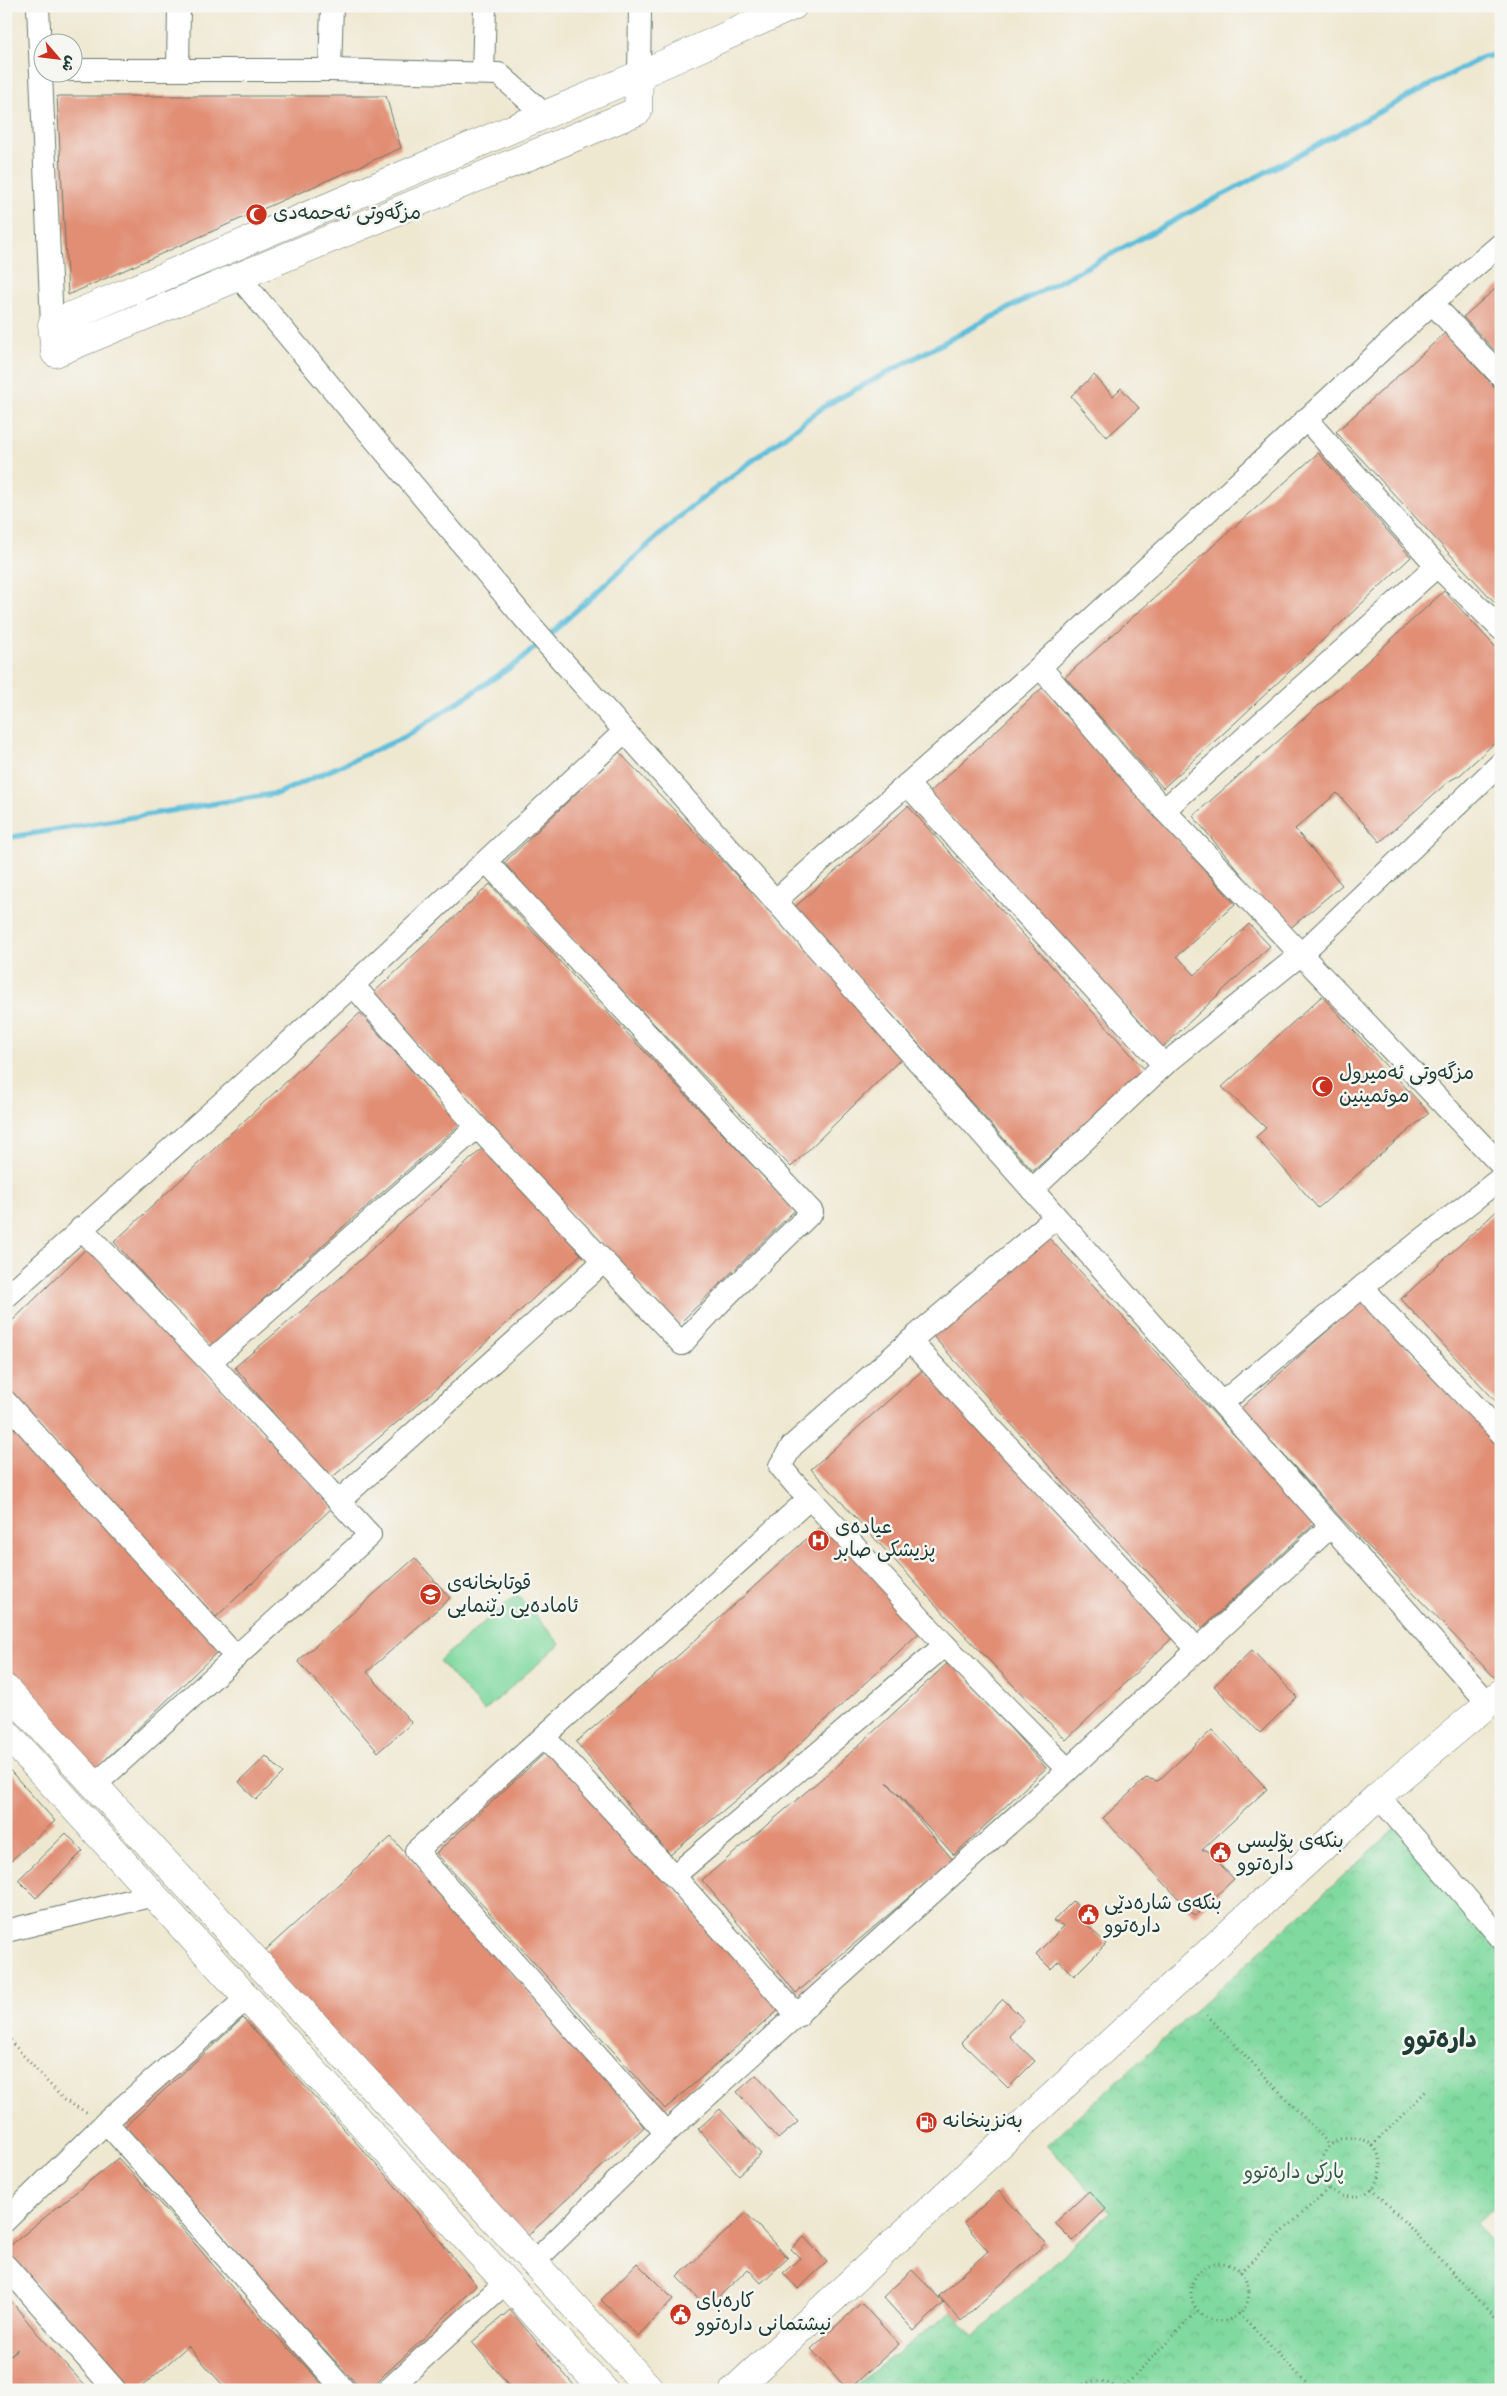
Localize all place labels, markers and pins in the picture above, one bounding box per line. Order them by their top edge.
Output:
place label: مزگەوتی ئەحمەدی [273,200,421,229]
mosque icon: مزگەوتی ئەحمەدی [245,202,269,226]
place label: مزگەوتی ئەمیرول موئمینین [1339,1060,1474,1112]
mosque icon: مزگەوتی ئەمیرول موئمینین [1311,1074,1335,1098]
place label: عیادەی پزیشکی صابر [833,1514,935,1566]
hospital icon: عیادەی پزیشکی صابر [807,1528,831,1552]
place label: قوتابخانەی ئامادەیی رێنمایی [447,1570,579,1622]
school or university icon: قوتابخانەی ئامادەیی رێنمایی [419,1583,443,1607]
place label: بنکەی پۆلیسی دارەتوو [1236,1828,1344,1880]
public building icon: بنکەی پۆلیسی دارەتوو [1209,1841,1233,1865]
place label: بنکەی شارەدێی دارەتوو [1103,1890,1222,1942]
public building icon: بنکەی شارەدێی دارەتوو [1076,1903,1100,1927]
place label: بەنزینخانە [943,2108,1023,2137]
fuel station icon: بەنزینخانە [915,2110,939,2134]
place label: کارەبای نیشتمانی دارەتوو [695,2288,831,2340]
public building icon: کارەبای نیشتمانی دارەتوو [668,2302,692,2326]

